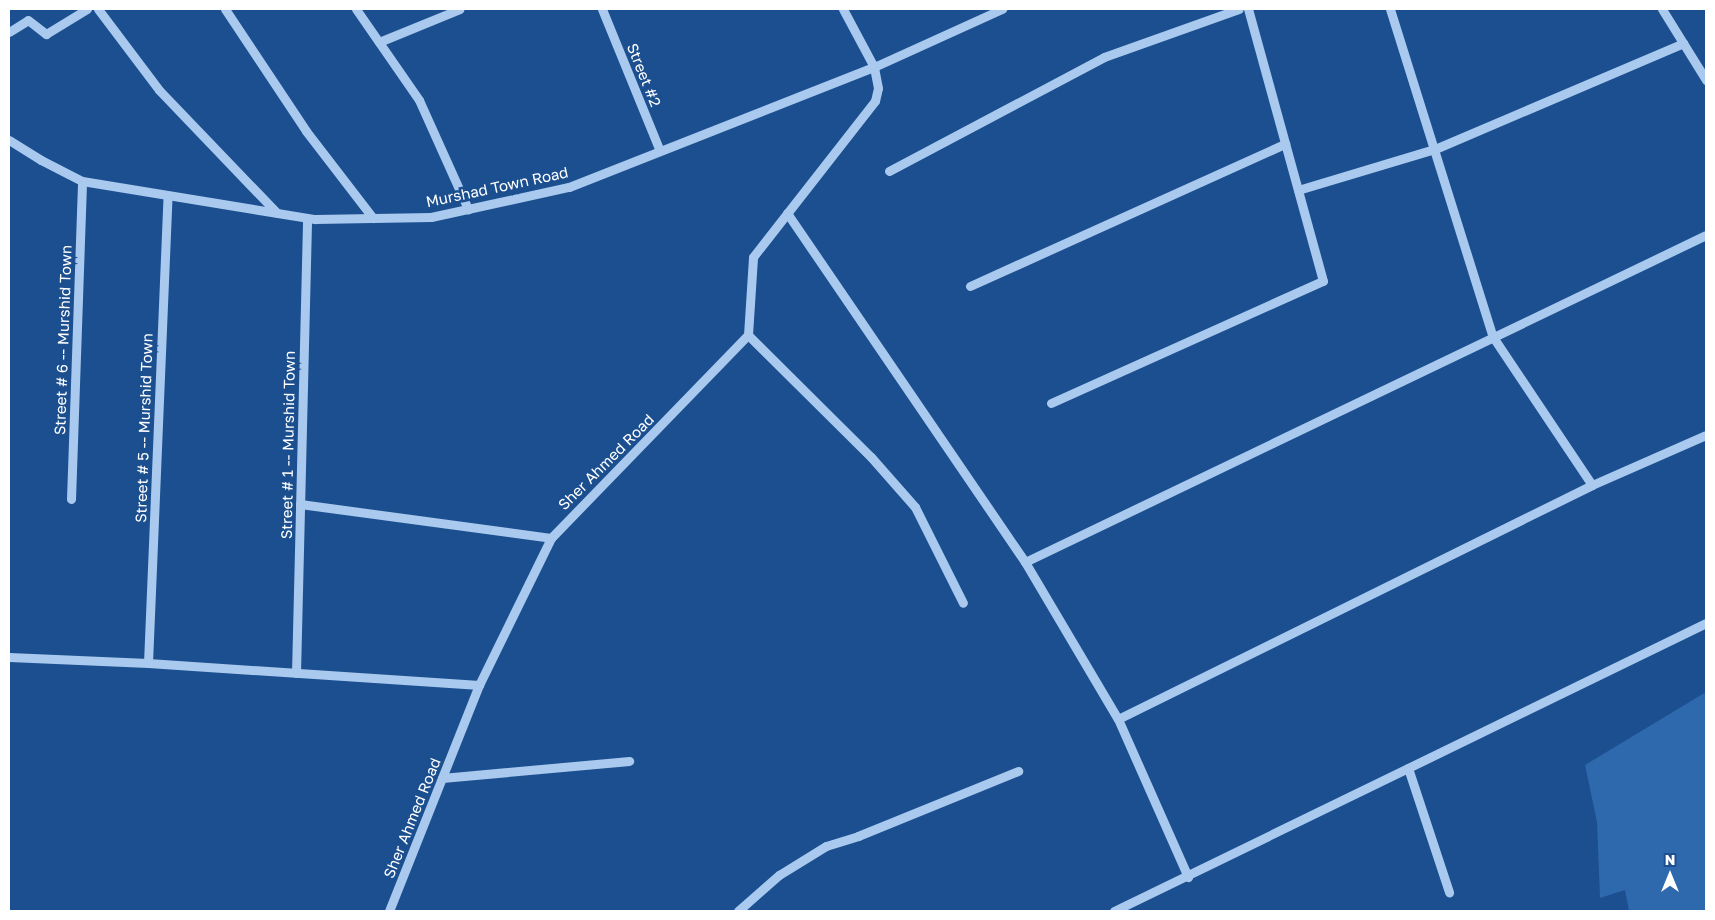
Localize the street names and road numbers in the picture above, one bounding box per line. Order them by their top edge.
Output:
street label: Street #2 [623,41,665,109]
street label: Murshad Town Road [424,163,570,211]
street label: Street # 6 -- Murshid Town [51,245,75,435]
street label: Street # 5 -- Murshid Town [132,333,156,523]
street label: Street # 1 -- Murshid Town [277,351,299,539]
street label: Sher Ahmed Road [554,410,658,514]
street label: Sher Ahmed Road [380,755,444,881]

